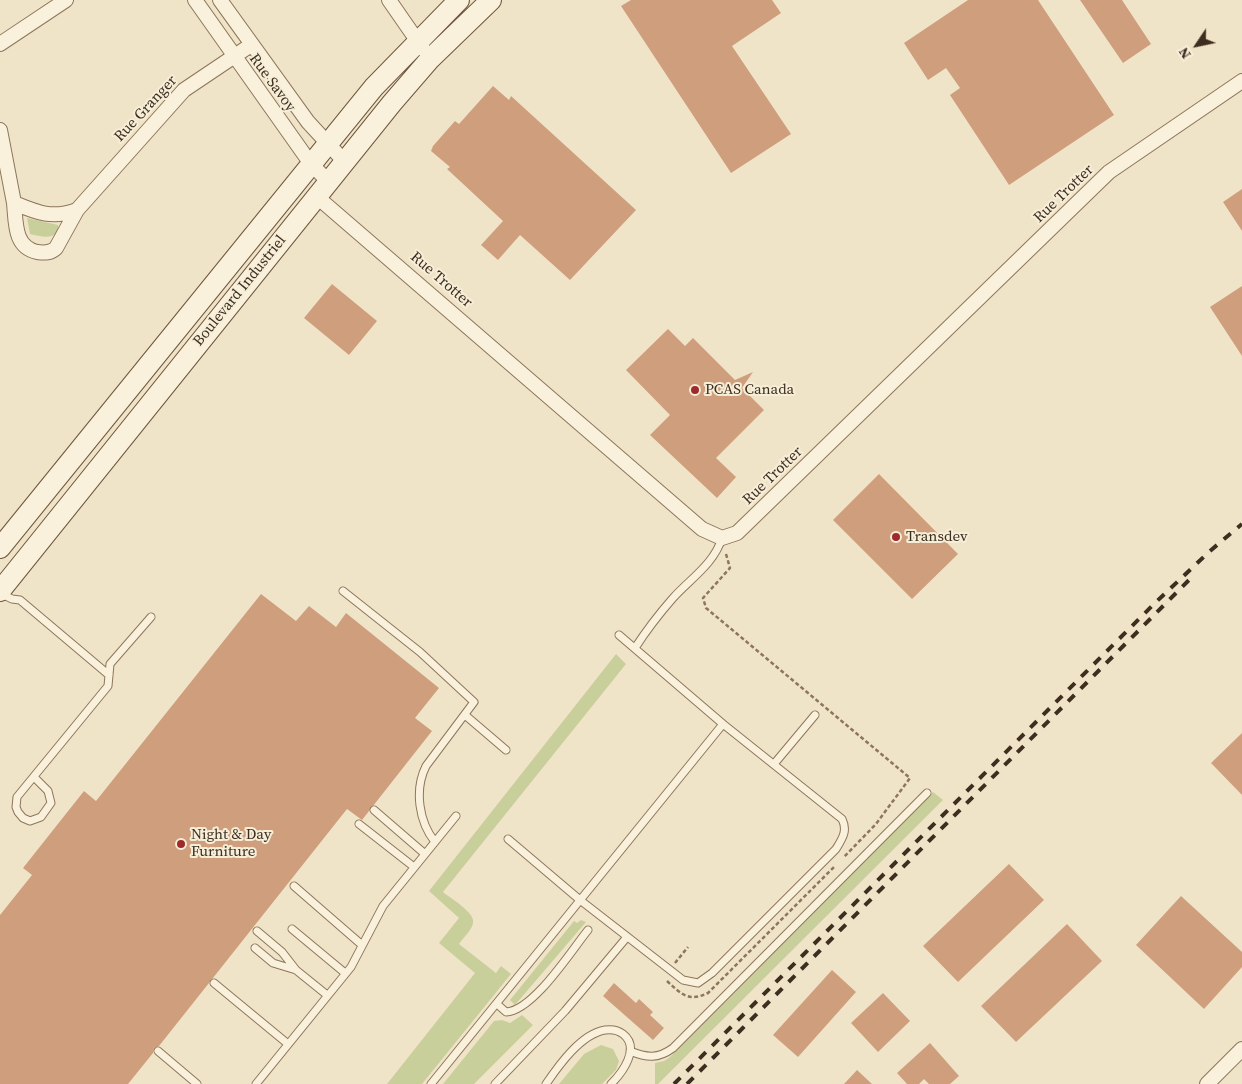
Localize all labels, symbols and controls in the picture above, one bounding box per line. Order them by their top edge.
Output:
north arrow [1172,20,1222,70]
text: N [1173,44,1196,63]
street label: Rue Savoy [245,50,299,116]
street label: Rue Granger [111,72,181,146]
street label: Rue Trotter [1030,161,1098,227]
street label: Boulevard Industriel [190,232,290,350]
street label: Rue Trotter [406,248,476,312]
place label: PCAS Canada [705,381,794,399]
marker: PCAS Canada [689,384,701,396]
street label: Rue Trotter [739,443,807,509]
place label: Transdev [906,528,968,546]
marker: Transdev [890,531,902,543]
place label: Night & Day Furniture [191,826,272,861]
marker: Night & Day Furniture [175,838,187,850]

